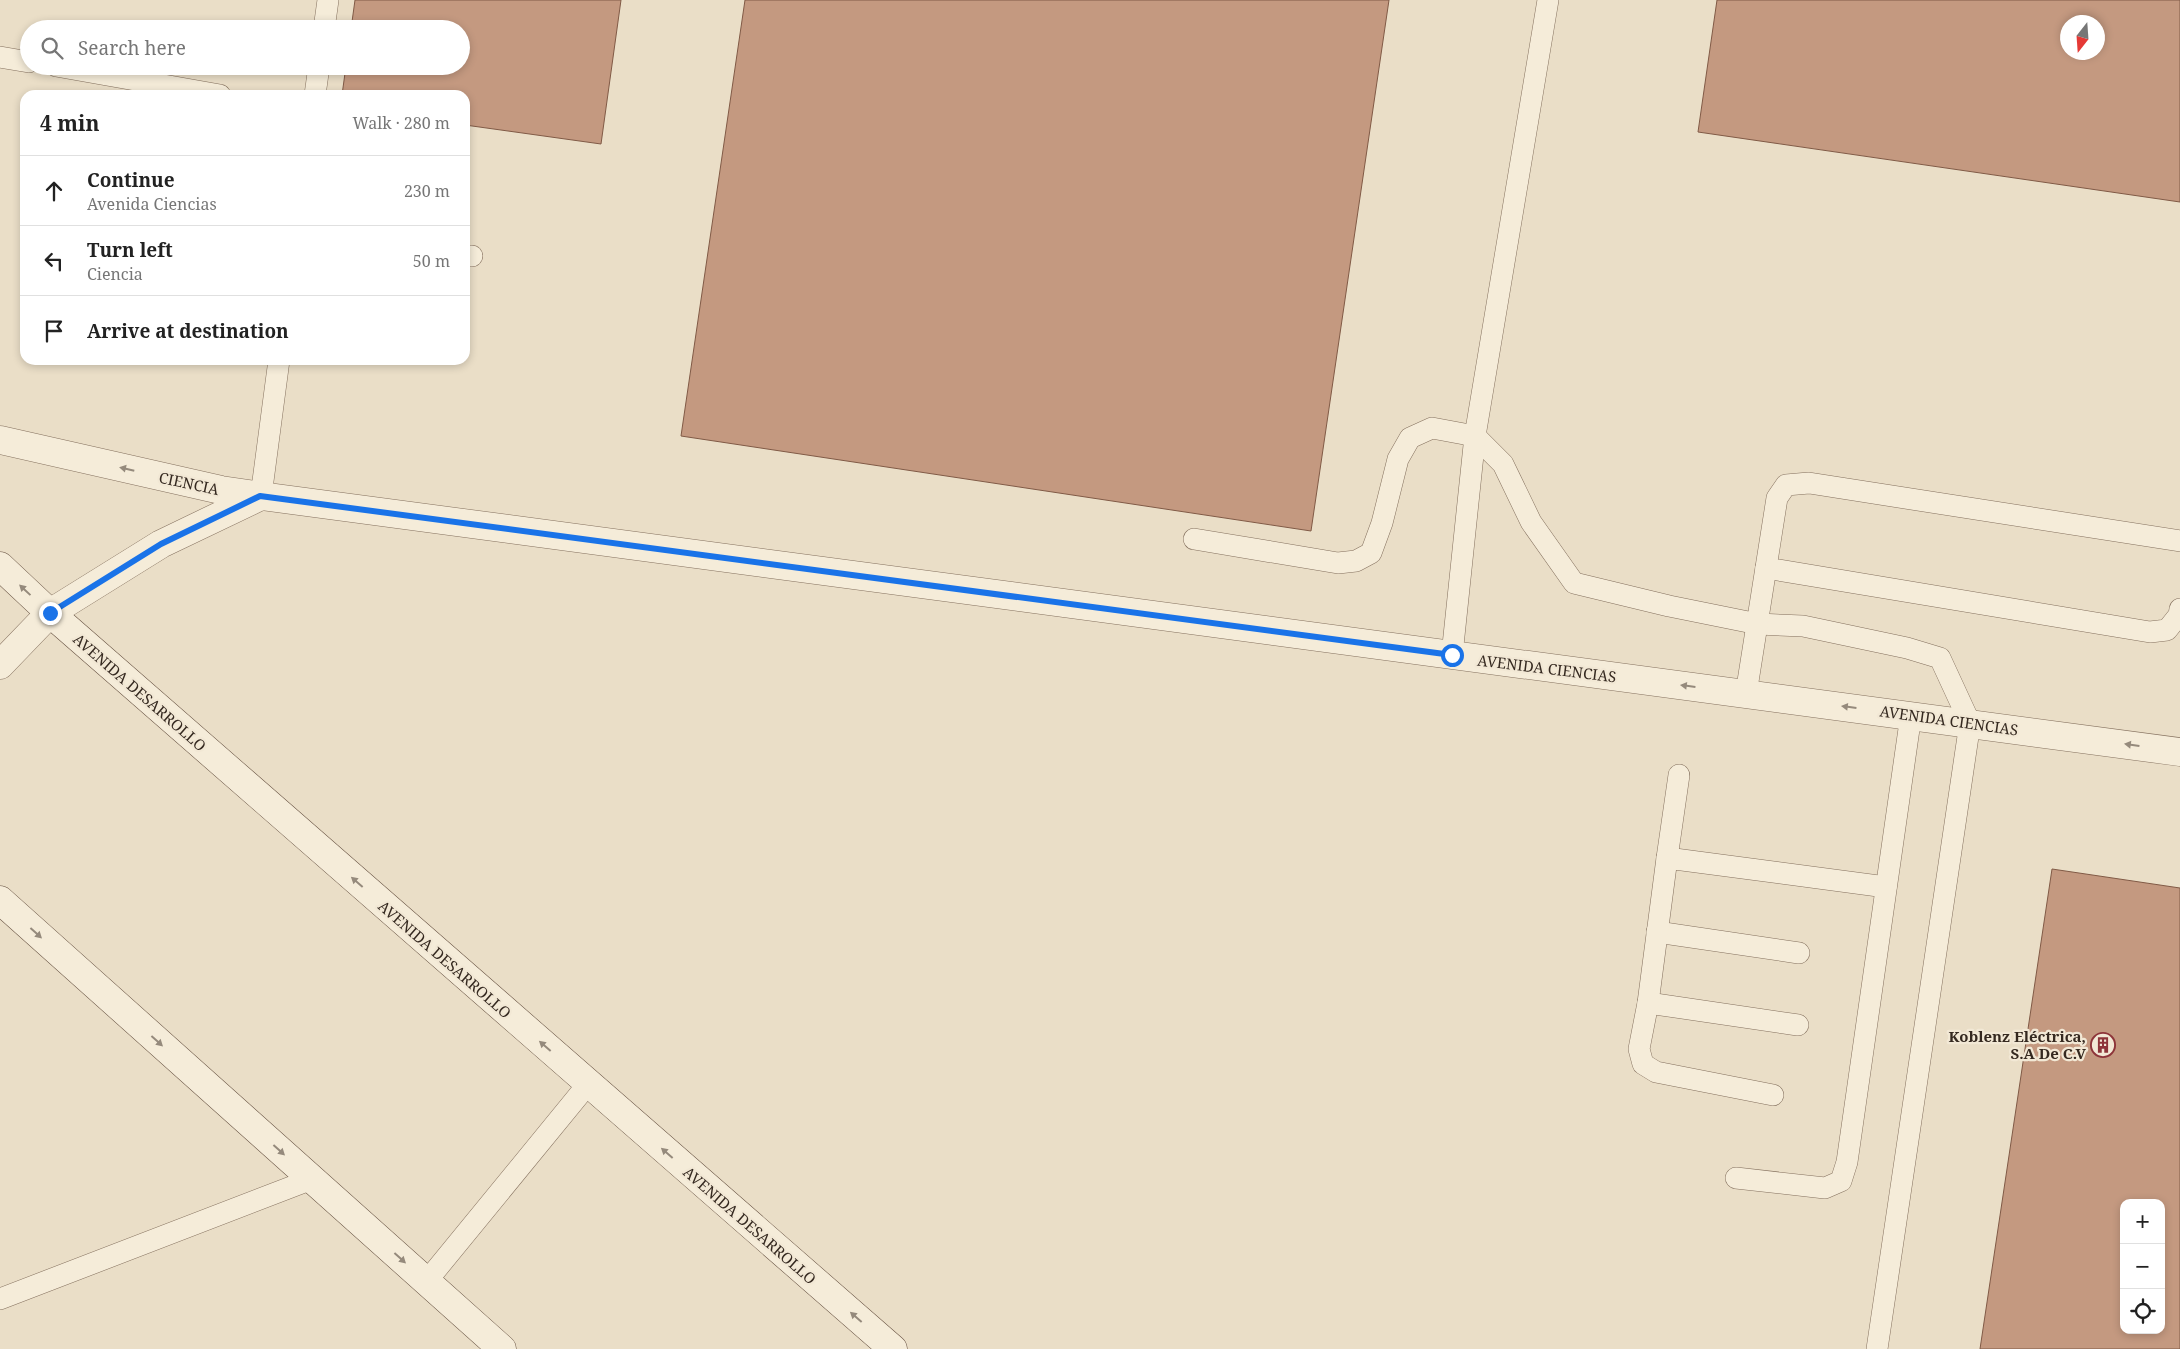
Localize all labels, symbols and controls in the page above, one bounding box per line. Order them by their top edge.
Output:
north arrow [2060,15,2105,60]
search box [20,20,470,75]
icon: search [38,34,66,62]
text: Search here [78,35,186,61]
text: 4 min [40,109,99,137]
text: Walk · 280 m [353,112,450,134]
text: Continue [87,167,175,193]
icon: ahead [40,177,68,205]
text: 230 m [404,180,450,202]
text: Avenida Ciencias [87,193,217,215]
text: Turn left [87,237,173,263]
icon: left [40,247,68,275]
text: 50 m [413,250,450,272]
text: Ciencia [87,263,143,285]
icon: arrive [40,317,68,345]
text: Arrive at destination [87,318,289,344]
one-way arrow [120,465,135,473]
street label: CIENCIA [157,467,221,499]
one-way arrow [20,584,32,596]
route end [39,602,62,625]
street label: AVENIDA DESARROLLO [69,629,211,755]
route start [1441,644,1464,667]
street label: AVENIDA CIENCIAS [1476,650,1618,686]
one-way arrow [1680,682,1696,690]
street label: AVENIDA CIENCIAS [1878,700,2020,740]
one-way arrow [1841,703,1857,711]
one-way arrow [2123,741,2139,749]
one-way arrow [350,876,363,887]
street label: AVENIDA DESARROLLO [374,896,516,1022]
one-way arrow [30,927,42,939]
place label: Koblenz Eléctrica, S.A De C.V [1949,1026,2087,1063]
building icon: Koblenz Eléctrica, S.A De C.V [2090,1032,2116,1058]
one-way arrow [151,1035,163,1047]
one-way arrow [538,1041,551,1052]
one-way arrow [272,1144,285,1155]
one-way arrow [661,1148,673,1159]
street label: AVENIDA DESARROLLO [679,1162,821,1288]
map controls [2120,1199,2165,1334]
button: + [2120,1199,2165,1244]
button: − [2120,1244,2165,1289]
one-way arrow [393,1252,405,1264]
button: locate [2120,1289,2165,1334]
one-way arrow [850,1311,862,1323]

